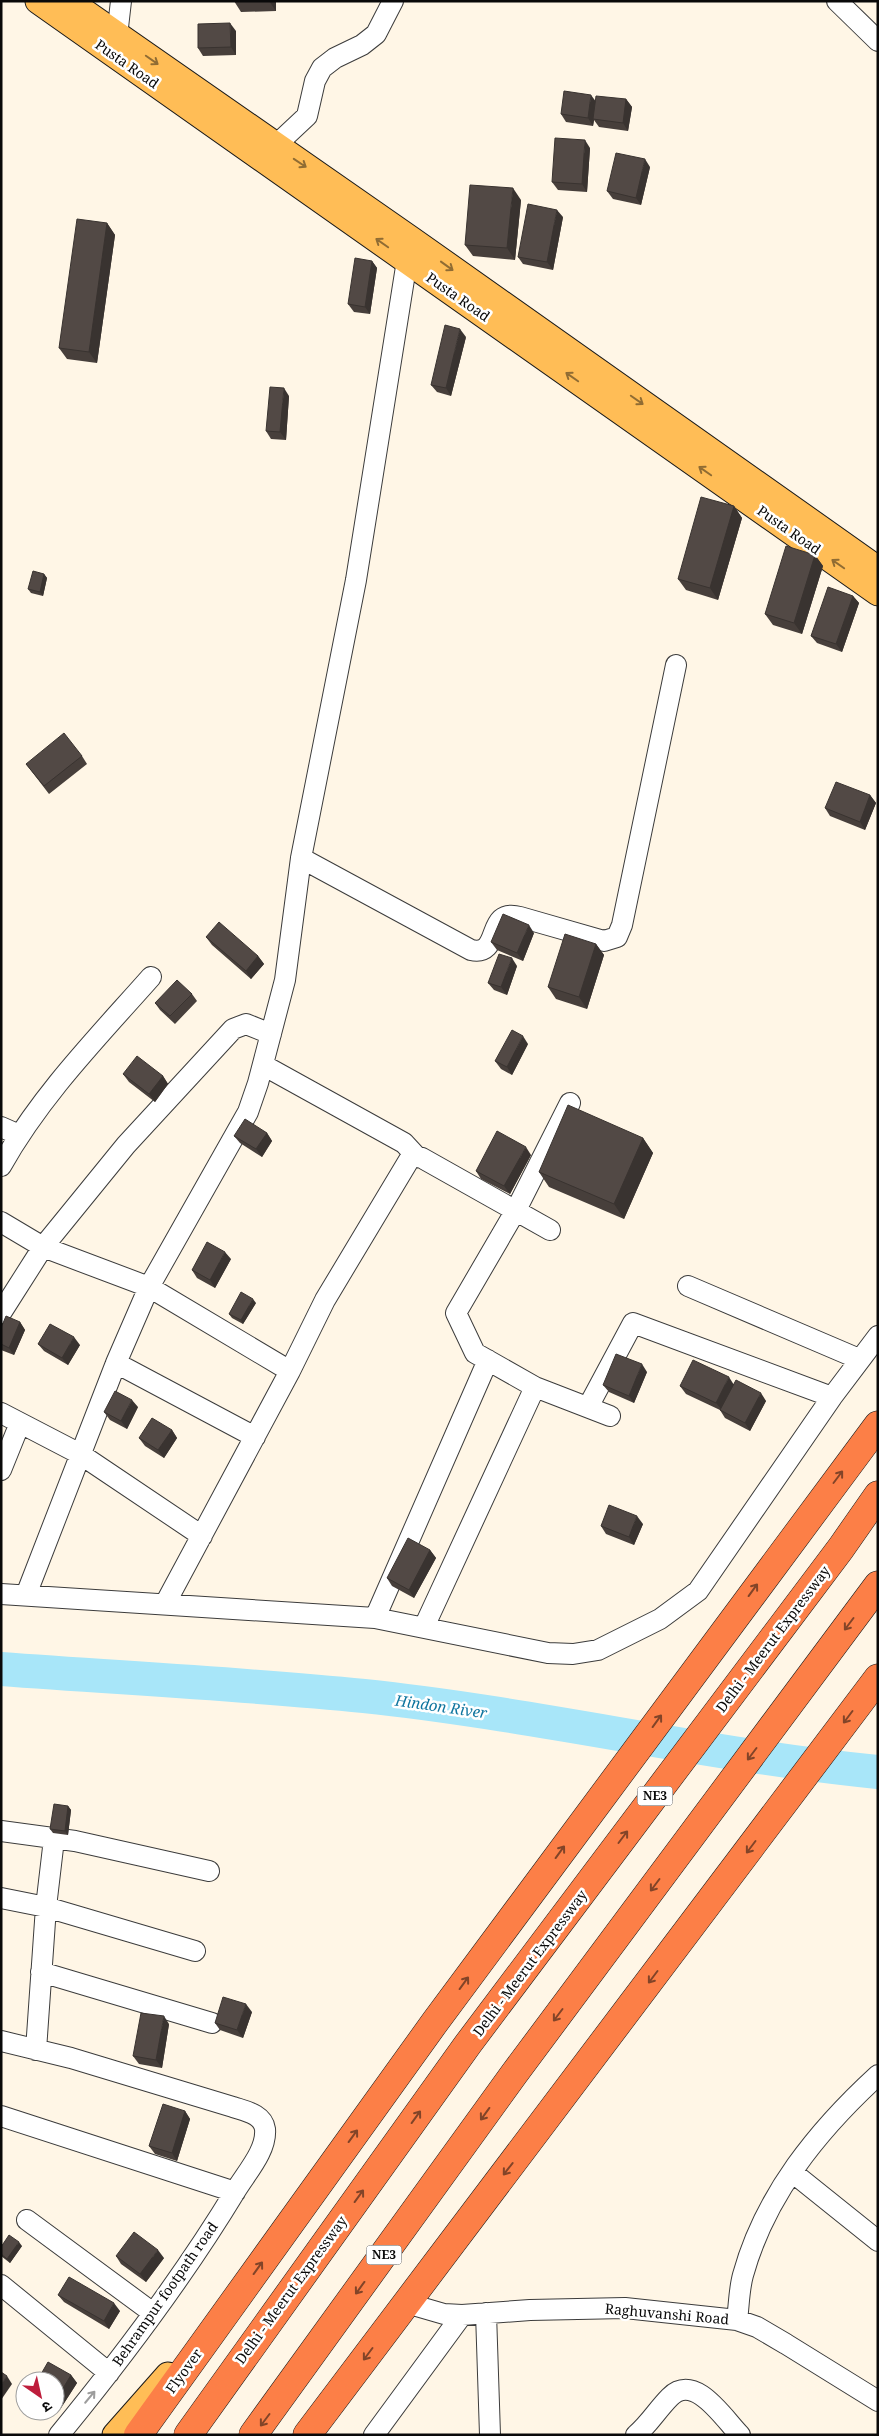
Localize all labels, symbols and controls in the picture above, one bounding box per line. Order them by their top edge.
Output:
street label: Pusta Road [92,35,163,93]
one-way arrow [145,55,159,65]
one-way arrow [292,158,306,168]
one-way arrow [376,238,389,249]
one-way arrow [440,260,453,271]
street label: Pusta Road [423,268,494,326]
one-way arrow [565,372,579,382]
one-way arrow [630,395,644,405]
one-way arrow [698,466,712,476]
street label: Pusta Road [754,501,825,559]
one-way arrow [831,559,845,569]
one-way arrow [833,1471,844,1484]
street label: Delhi - Meerut Expressway [711,1561,834,1716]
one-way arrow [748,1584,758,1598]
one-way arrow [843,1617,854,1630]
water label: Hindon River [393,1690,489,1722]
one-way arrow [843,1710,854,1723]
one-way arrow [652,1714,662,1728]
one-way arrow [746,1747,757,1760]
road number: NE3 [638,1786,672,1805]
one-way arrow [618,1831,629,1844]
one-way arrow [746,1840,756,1854]
one-way arrow [555,1846,566,1859]
one-way arrow [650,1878,660,1892]
street label: Delhi - Meerut Expressway [468,1885,591,2040]
one-way arrow [648,1970,659,1983]
one-way arrow [459,1976,469,1990]
one-way arrow [553,2008,563,2022]
one-way arrow [480,2106,491,2120]
one-way arrow [410,2111,421,2125]
one-way arrow [348,2129,358,2143]
one-way arrow [503,2162,513,2176]
one-way arrow [354,2189,364,2203]
street label: Delhi - Meerut Expressway [230,2212,351,2368]
street label: Behrampur footpath road [107,2217,222,2370]
road number: NE3 [366,2246,402,2264]
one-way arrow [253,2261,263,2275]
one-way arrow [355,2281,365,2295]
street label: Raghuvanshi Road [604,2299,730,2328]
street label: Flyover [161,2344,206,2397]
one-way arrow [362,2347,373,2360]
north arrow [15,2371,65,2421]
one-way arrow [84,2391,95,2404]
text: उ [38,2397,56,2418]
one-way arrow [259,2413,270,2426]

